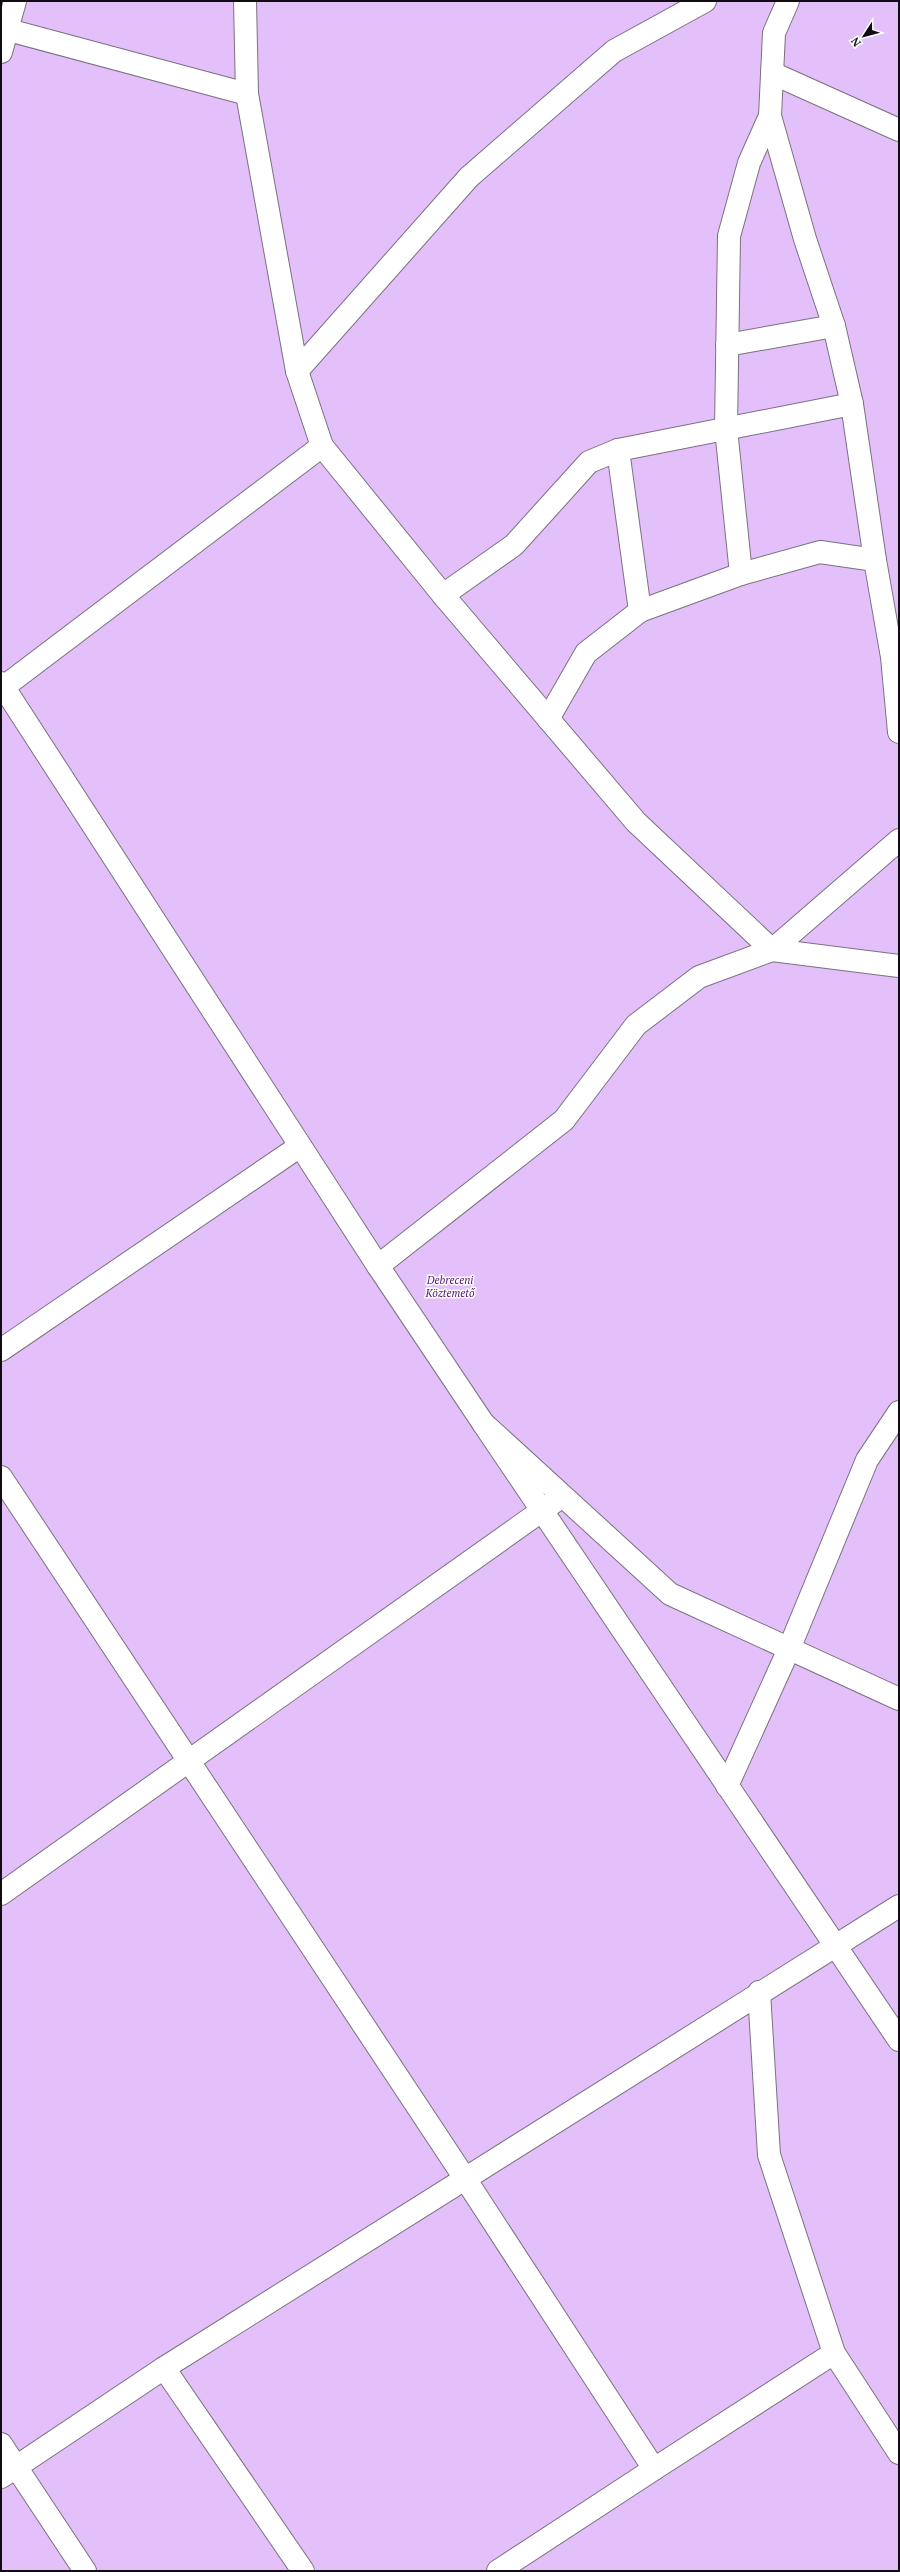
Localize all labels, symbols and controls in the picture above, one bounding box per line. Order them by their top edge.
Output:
north arrow [844,16,884,56]
text: N [847,34,864,49]
park label: Debreceni Köztemető [425,1273,476,1300]

